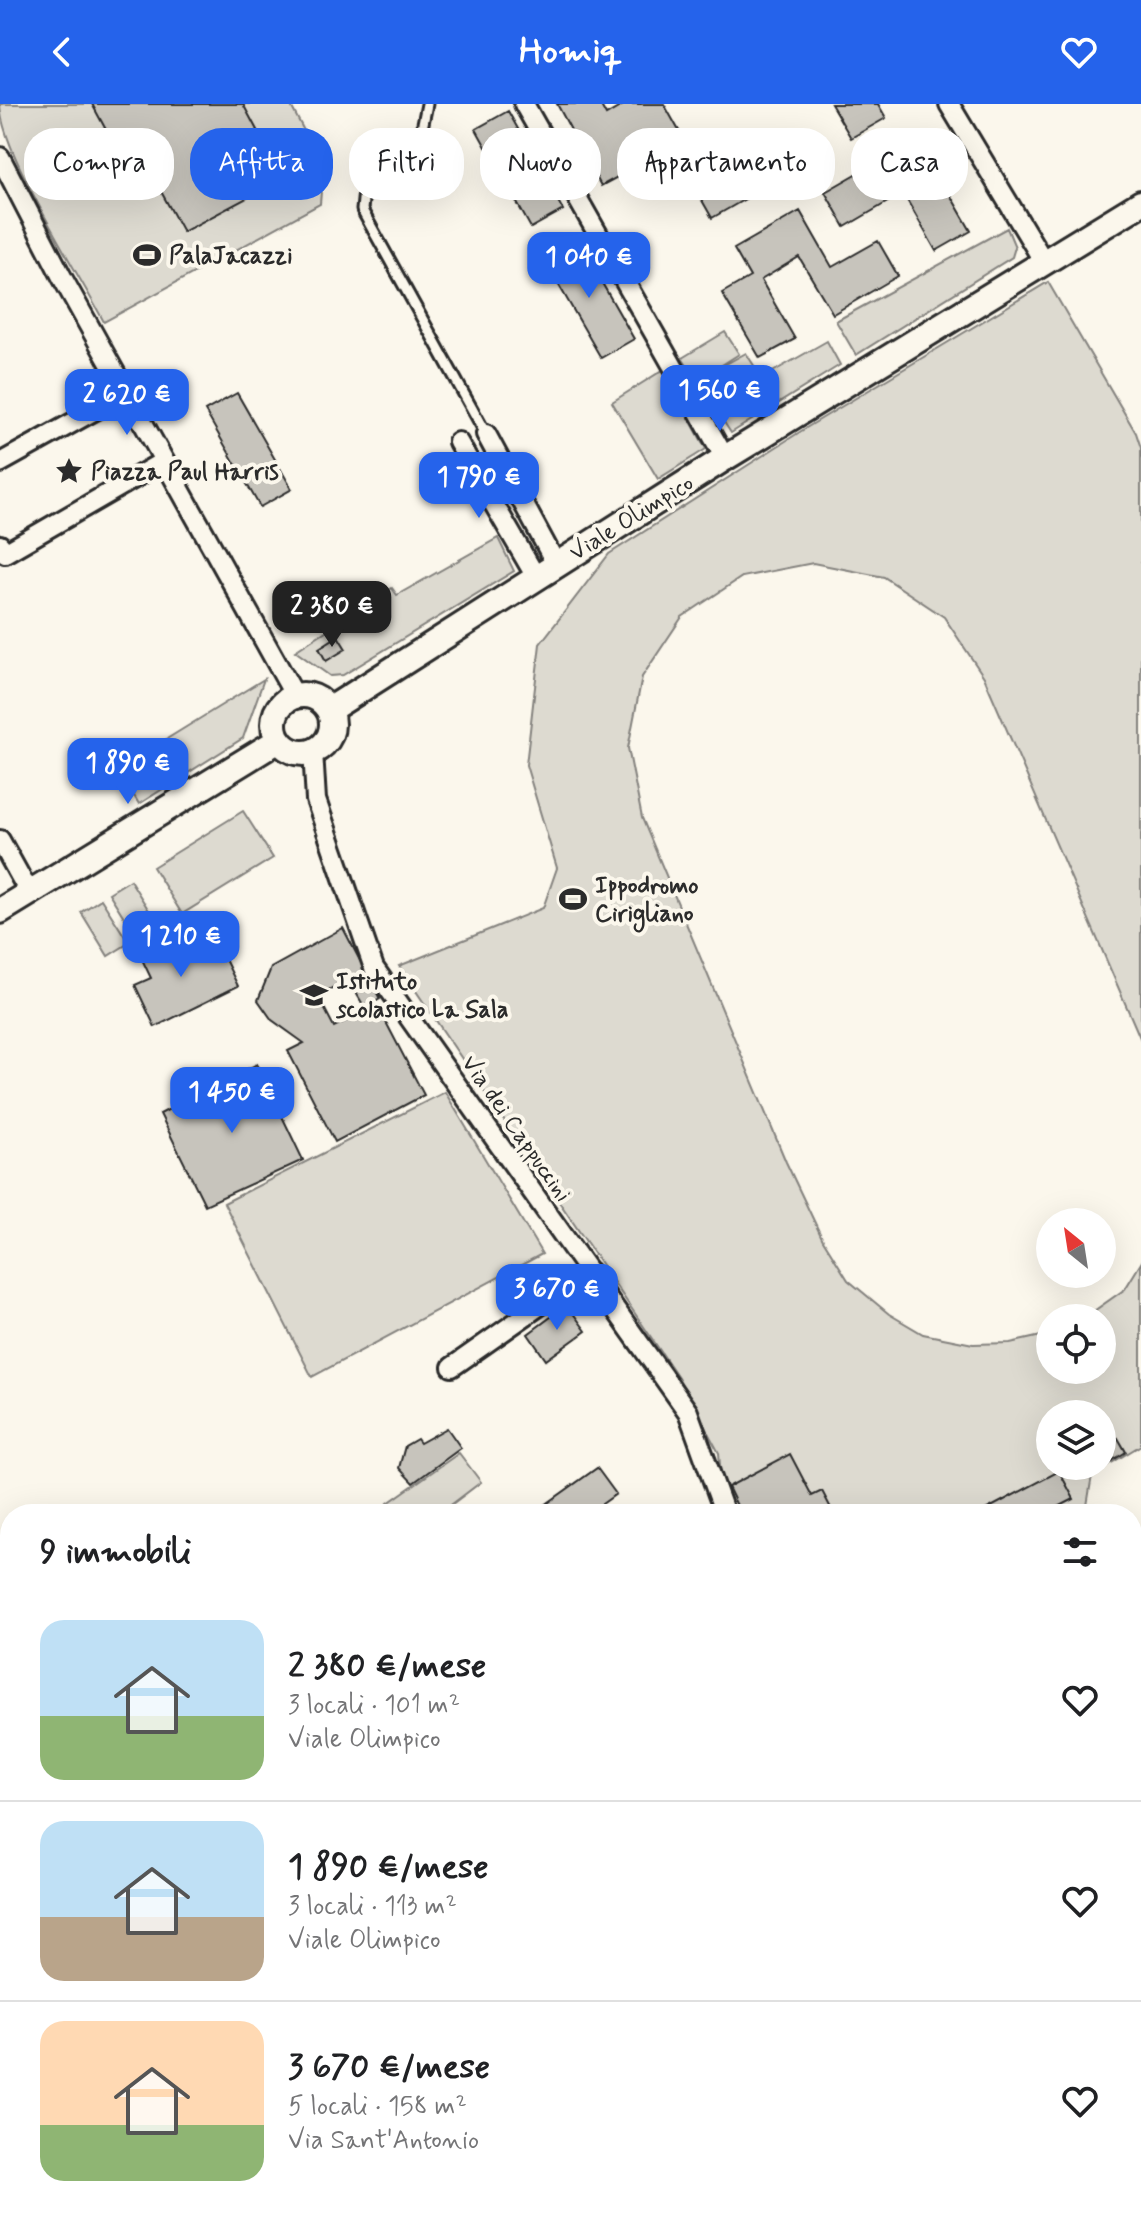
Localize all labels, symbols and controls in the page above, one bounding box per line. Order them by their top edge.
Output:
text: Homiq [519,29,622,76]
icon: back [40,30,84,74]
icon: heart [1057,30,1101,74]
chip: Compra [24,128,174,200]
chip: Affitta [190,128,333,200]
chip: Filtri [349,128,464,200]
chip: Nuovo [480,128,601,200]
chip: Appartamento [617,128,835,200]
chip: Casa [851,128,968,200]
pin: 1 040 € [515,232,663,300]
sports icon: PalaJacazzi [132,240,162,270]
place label: PalaJacazzi [169,241,293,272]
text: 1 040 € [545,241,633,275]
pin: 1 560 € [646,365,794,433]
pin: 2 620 € [53,369,201,437]
text: 1 560 € [678,374,762,408]
text: 2 620 € [83,378,171,412]
pin: 1 790 € [405,452,553,520]
place icon: Piazza Paul Harris [54,456,84,486]
place label: Piazza Paul Harris [91,457,279,488]
text: 1 790 € [437,461,521,495]
street label: Viale Olimpico [564,468,700,569]
pin: 2 380 € [258,581,406,649]
text: 2 380 € [290,590,374,624]
pin: 1 890 € [54,738,202,806]
text: 1 890 € [85,747,171,781]
place label: Ippodromo Cirigliano [595,871,699,933]
sports icon: Ippodromo Cirigliano [558,884,588,914]
pin: 1 210 € [107,911,255,979]
text: 1 210 € [140,920,222,954]
place label: Istituto scolastico La Sala [335,967,509,1026]
school or university icon: Istituto scolastico La Sala [299,980,329,1010]
street label: Via dei Cappuccini [454,1049,578,1208]
pin: 1 450 € [158,1067,306,1135]
text: 1 450 € [188,1076,276,1110]
north arrow [1036,1208,1116,1288]
map controls [1036,1208,1116,1480]
pin: 3 670 € [483,1264,631,1332]
text: 3 670 € [514,1273,600,1307]
button: locate [1036,1304,1116,1384]
button: layers [1036,1400,1116,1480]
text: 9 immobili [40,1530,191,1575]
icon: filters [1058,1530,1102,1574]
text: 2 380 €/mese [288,1644,486,1689]
icon: home [104,1652,200,1748]
icon: heart [1058,1678,1102,1722]
text: 3 locali · 101 m² [288,1689,460,1723]
text: Viale Olimpico [288,1723,441,1757]
text: 1 890 €/mese [288,1845,489,1890]
icon: home [104,1853,200,1949]
icon: heart [1058,1879,1102,1923]
text: 3 locali · 113 m² [288,1890,457,1924]
text: Viale Olimpico [288,1924,441,1958]
text: 3 670 €/mese [288,2045,490,2090]
icon: home [104,2053,200,2149]
icon: heart [1058,2079,1102,2123]
text: 5 locali · 158 m² [288,2090,467,2124]
text: Via Sant'Antonio [288,2124,479,2158]

